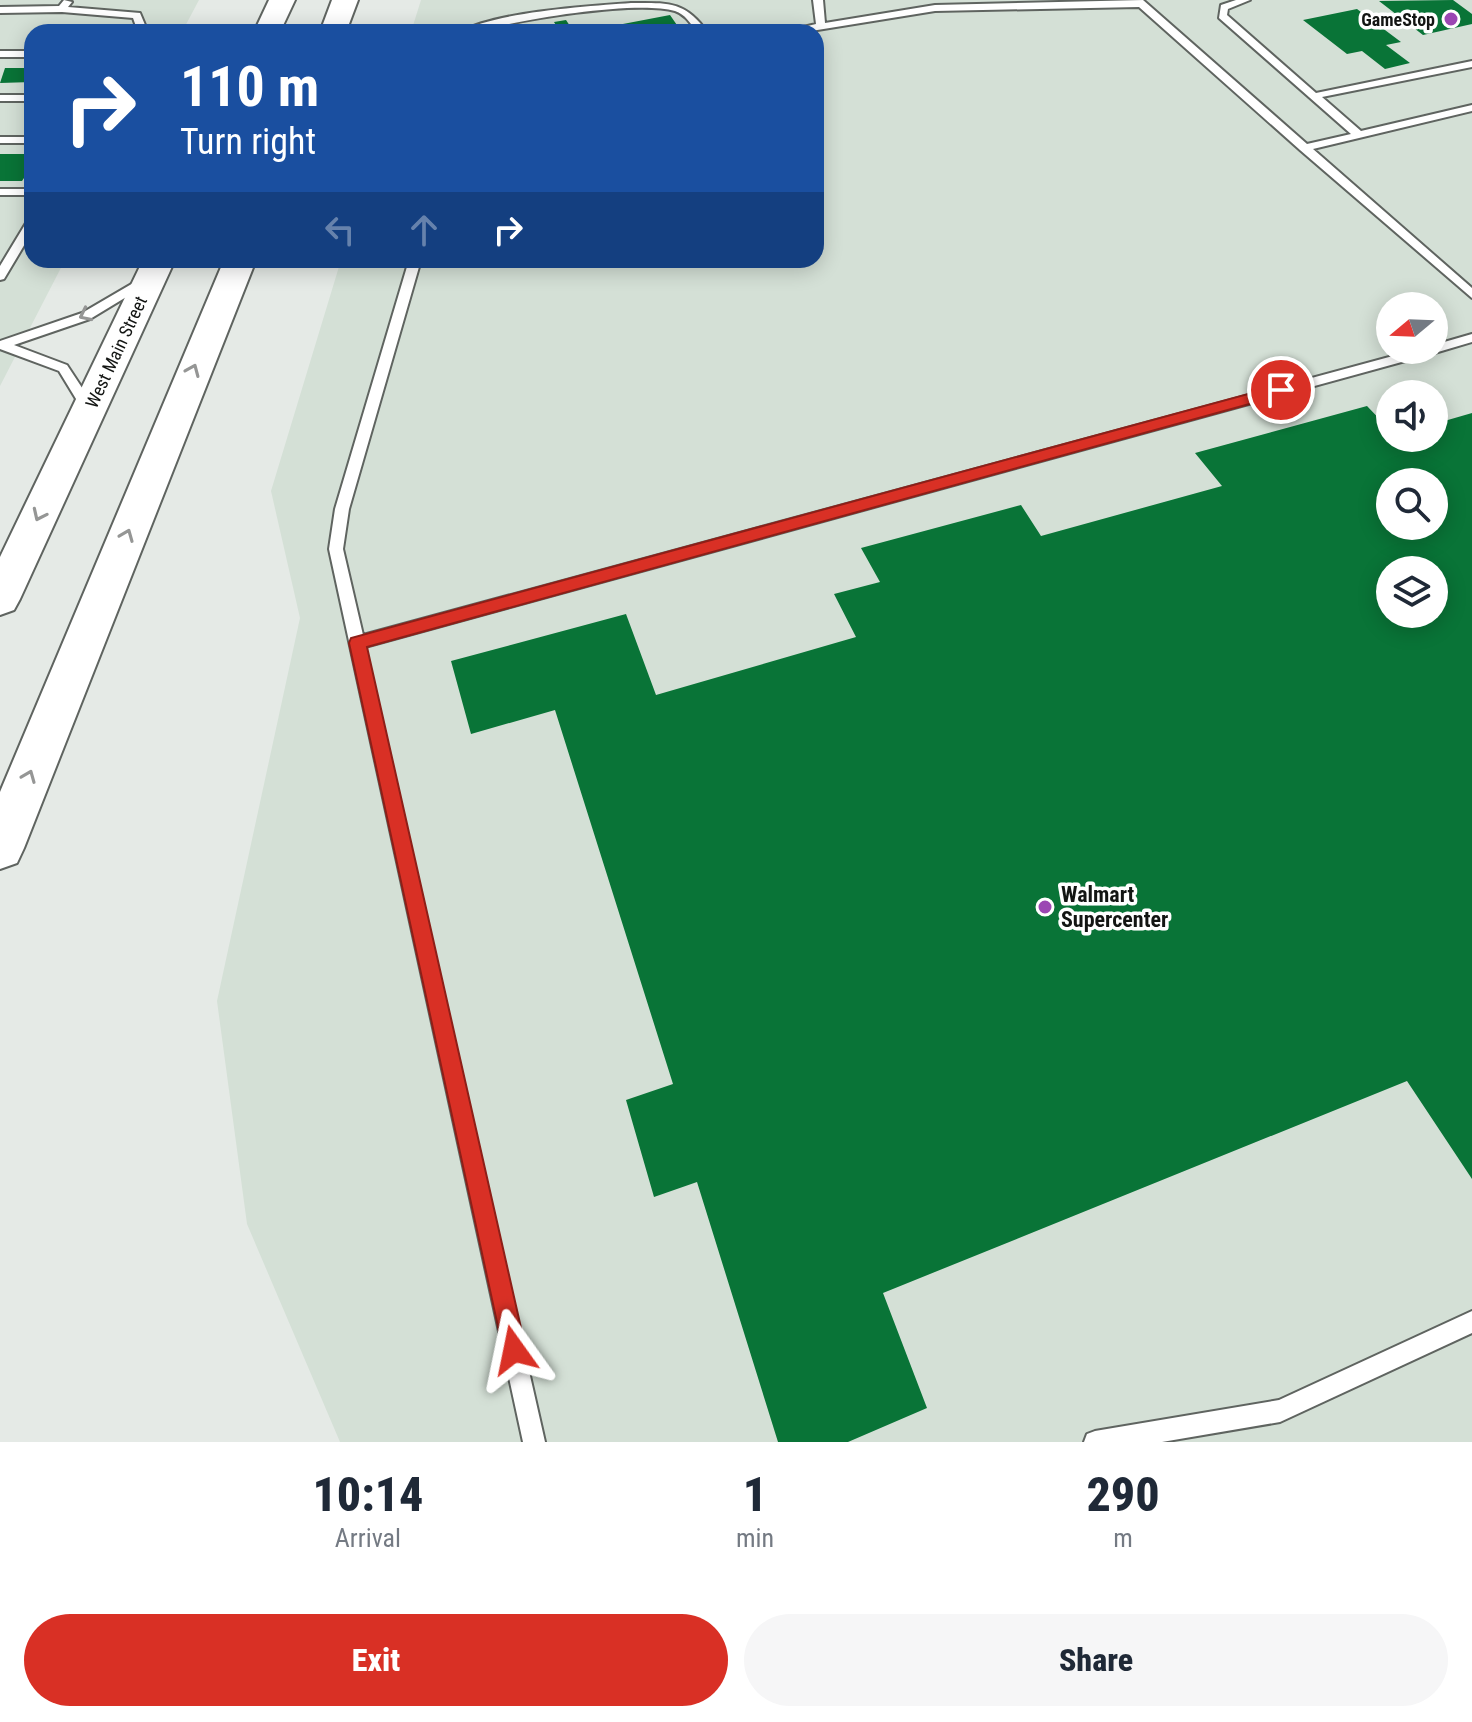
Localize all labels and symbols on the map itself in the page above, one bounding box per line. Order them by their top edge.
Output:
place label: GameStop [1361,9,1435,30]
marker: GameStop [1442,10,1460,28]
north arrow [1376,292,1448,364]
street label: West Main Street [81,293,151,411]
one-way arrow [79,305,94,321]
pin [1247,356,1315,424]
one-way arrow [184,364,200,379]
one-way arrow [33,507,49,521]
one-way arrow [117,529,133,543]
one-way arrow [19,770,36,784]
place label: Walmart Supercenter [1061,882,1168,932]
marker: Walmart Supercenter [1036,898,1054,916]
position arrow [472,1308,556,1392]

